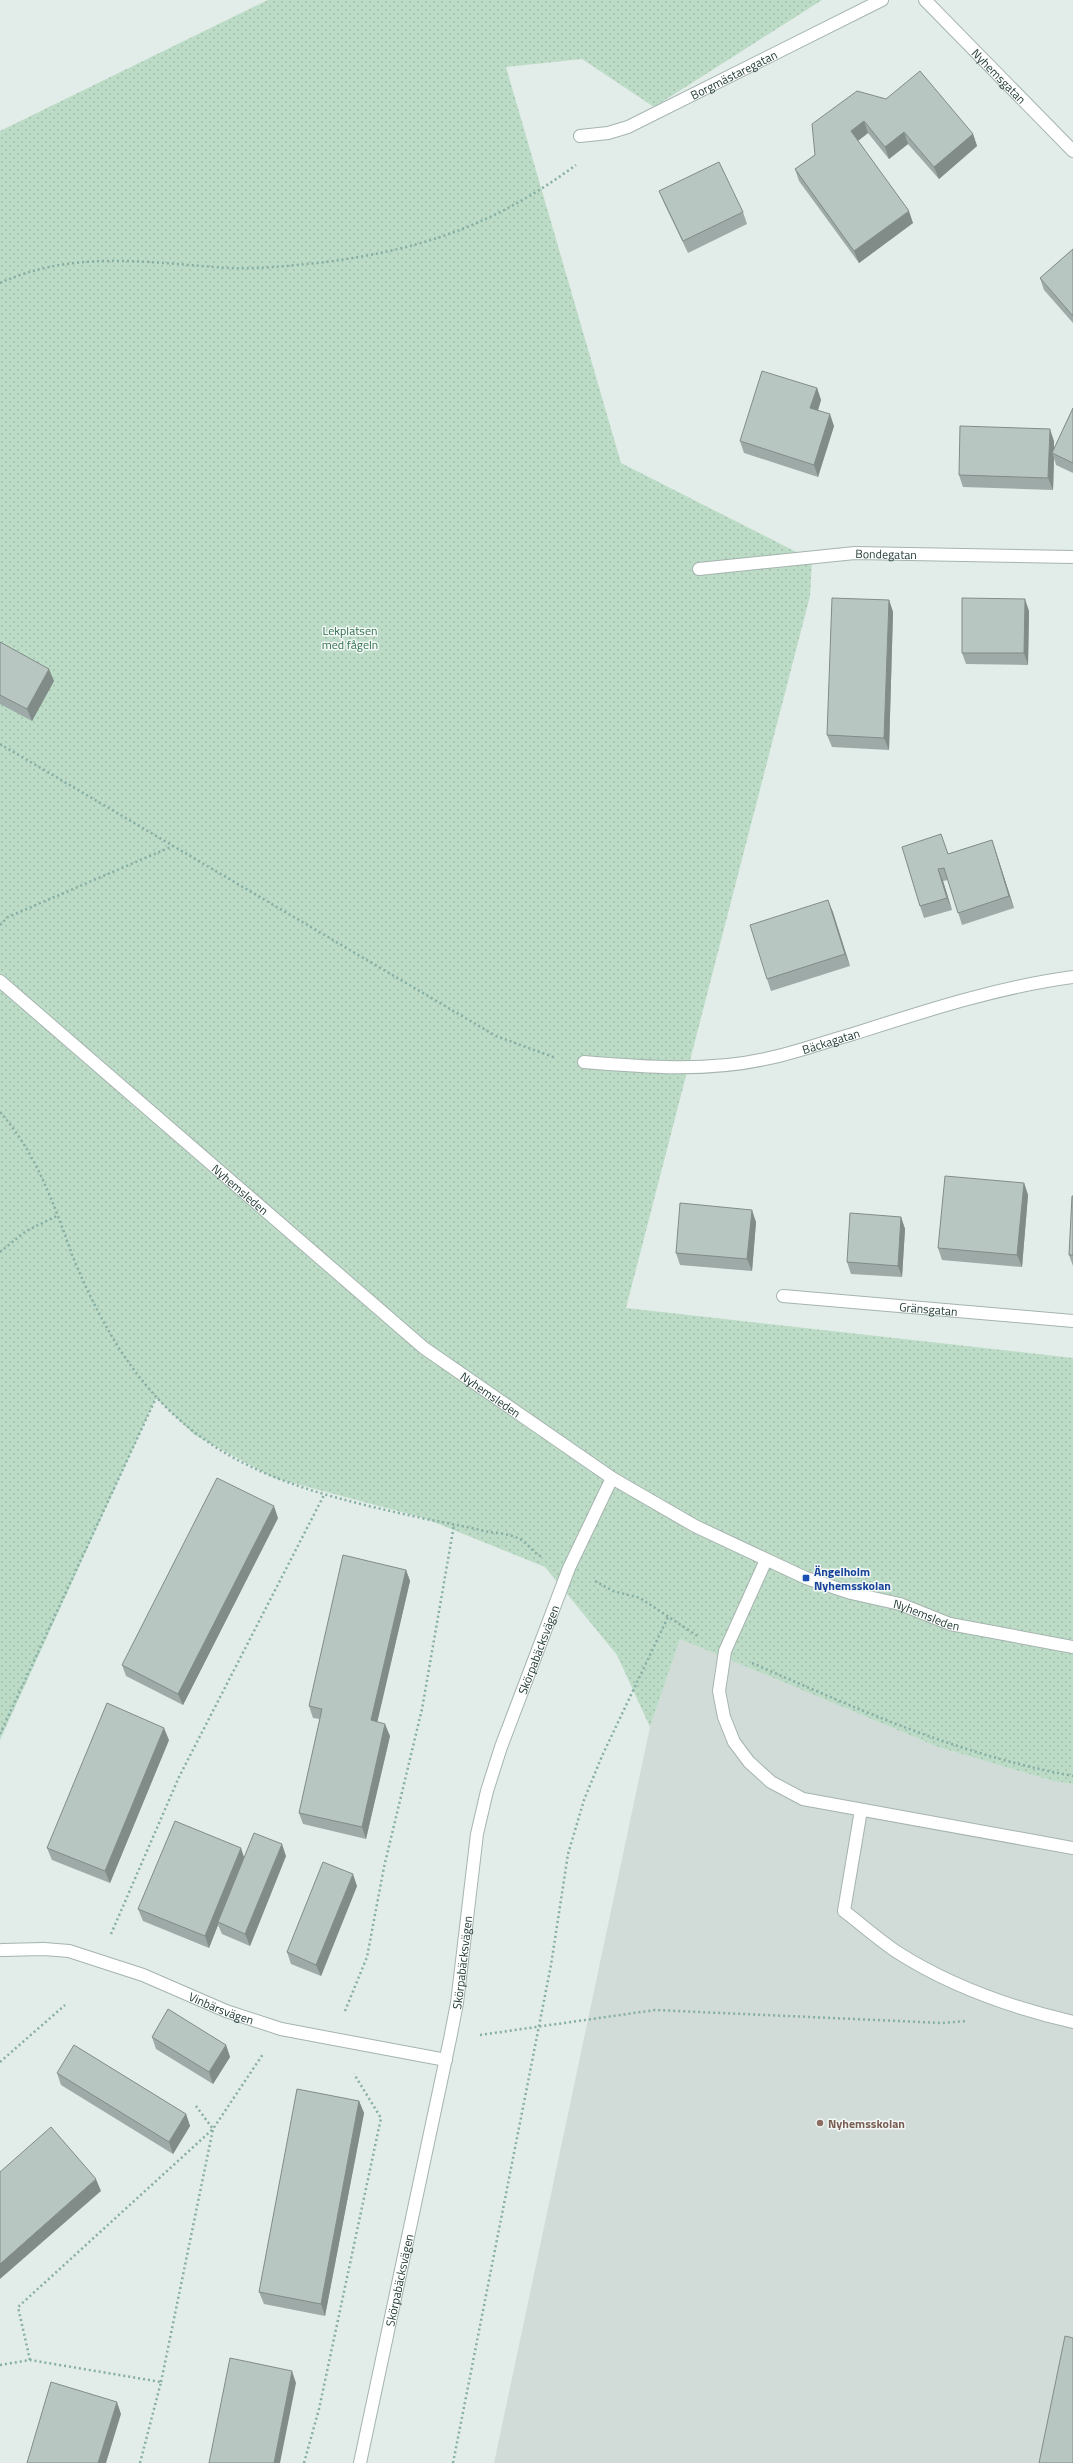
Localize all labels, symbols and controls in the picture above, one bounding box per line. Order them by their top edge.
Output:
street label: Nyhemsgatan [968,44,1031,108]
street label: Borgmästaregatan [687,45,780,104]
street label: Bondegatan [855,544,917,564]
park label: Lekplatsen med fågeln [322,621,378,654]
street label: Bäckagatan [800,1023,862,1058]
street label: Nyhemsleden [208,1159,273,1219]
street label: Gränsgatan [899,1297,958,1321]
street label: Nyhemsleden [457,1367,525,1422]
place label: Ängelholm Nyhemsskolan [814,1562,891,1595]
marker: Ängelholm Nyhemsskolan [801,1573,811,1583]
street label: Nyhemsleden [892,1593,961,1635]
street label: Skörpabäcksvägen [512,1602,564,1697]
street label: Skörpabäcksvägen [446,1915,477,2011]
street label: Vinbärsvägen [186,1987,256,2029]
place label: Nyhemsskolan [828,2114,905,2133]
marker: Nyhemsskolan [815,2118,825,2128]
street label: Skörpabäcksvägen [380,2232,418,2328]

